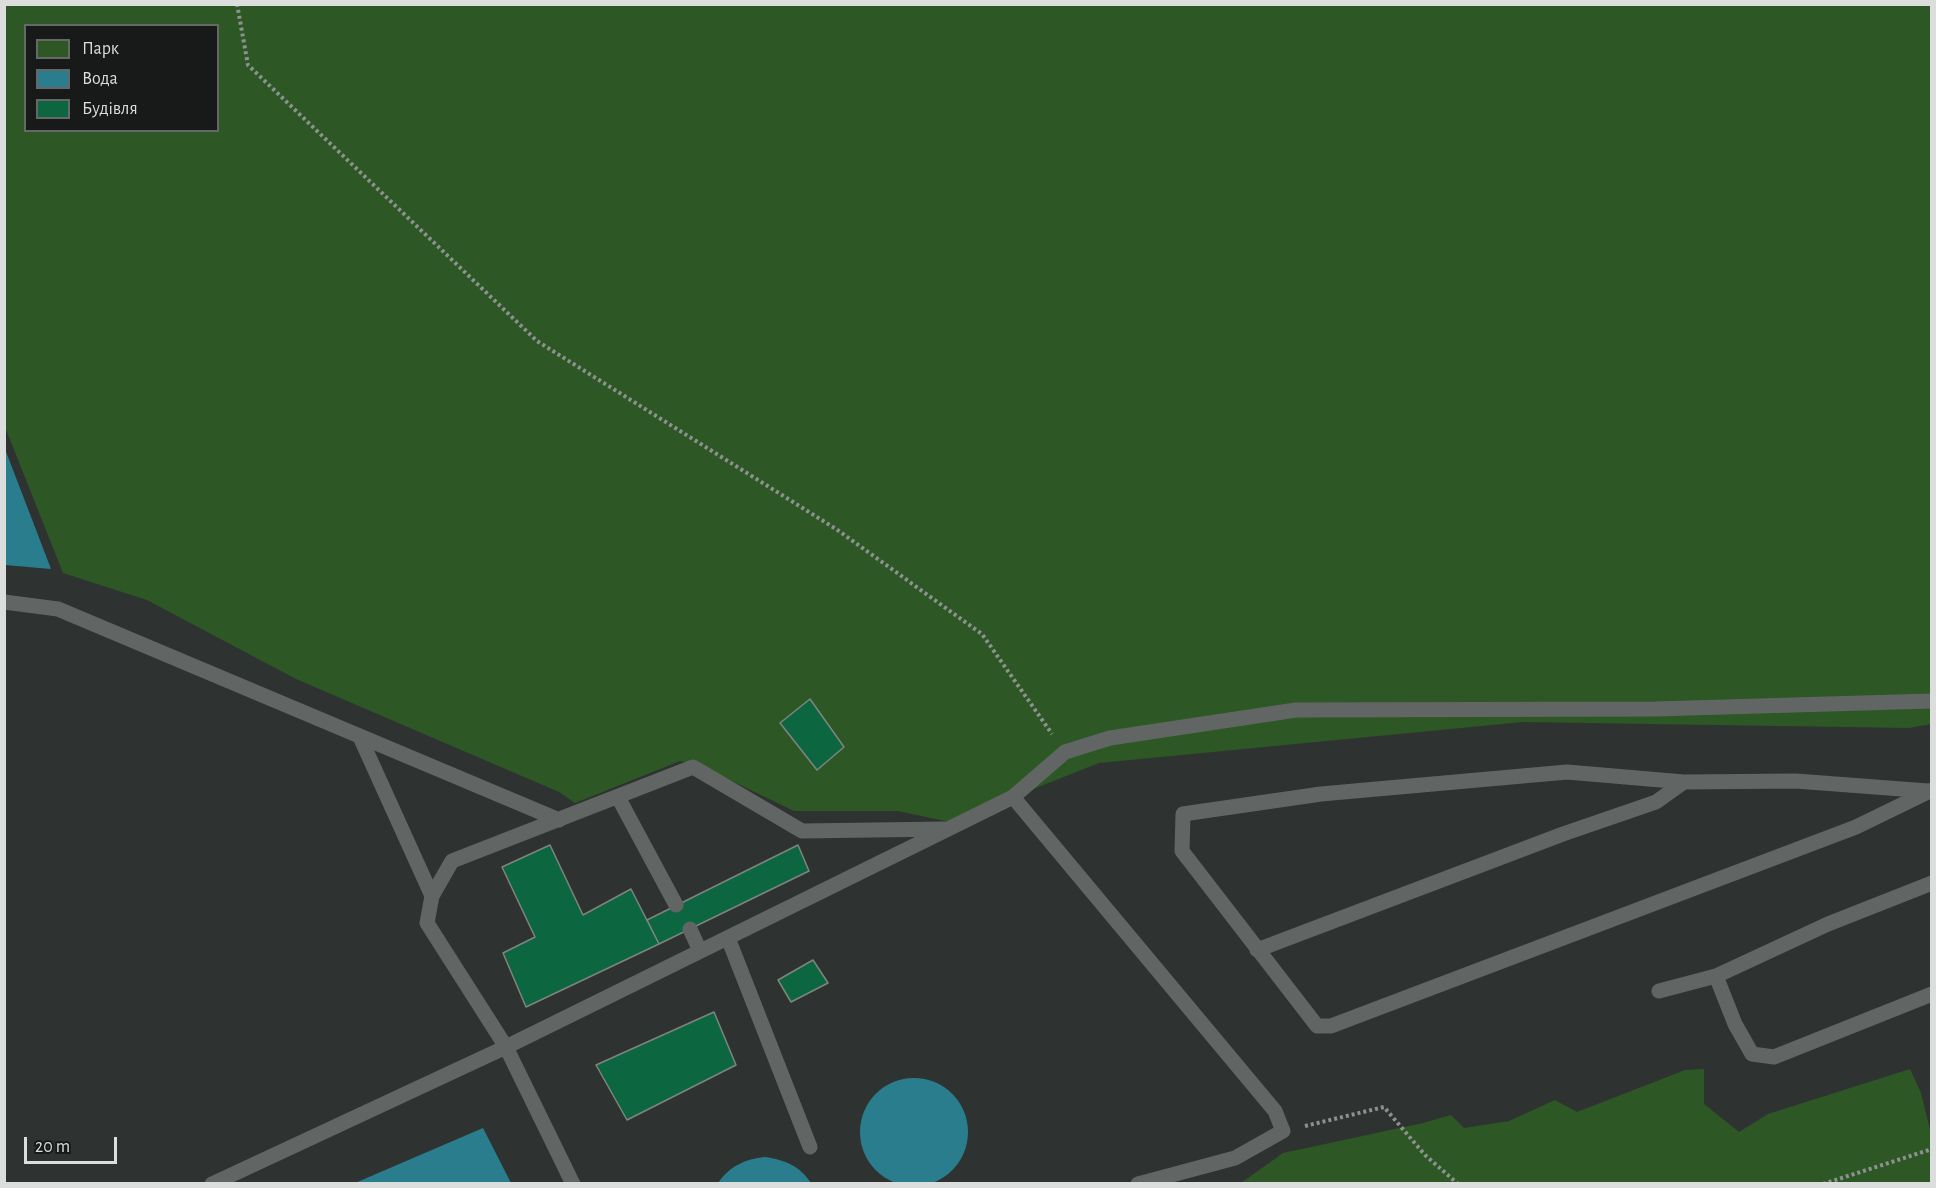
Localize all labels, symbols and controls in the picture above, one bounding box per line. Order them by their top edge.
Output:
legend [24,24,219,132]
text: Парк [82,40,119,58]
text: Вода [82,70,118,88]
text: Будівля [82,100,138,118]
scale bar [27,1125,120,1163]
text: 20 m [35,1138,70,1156]

